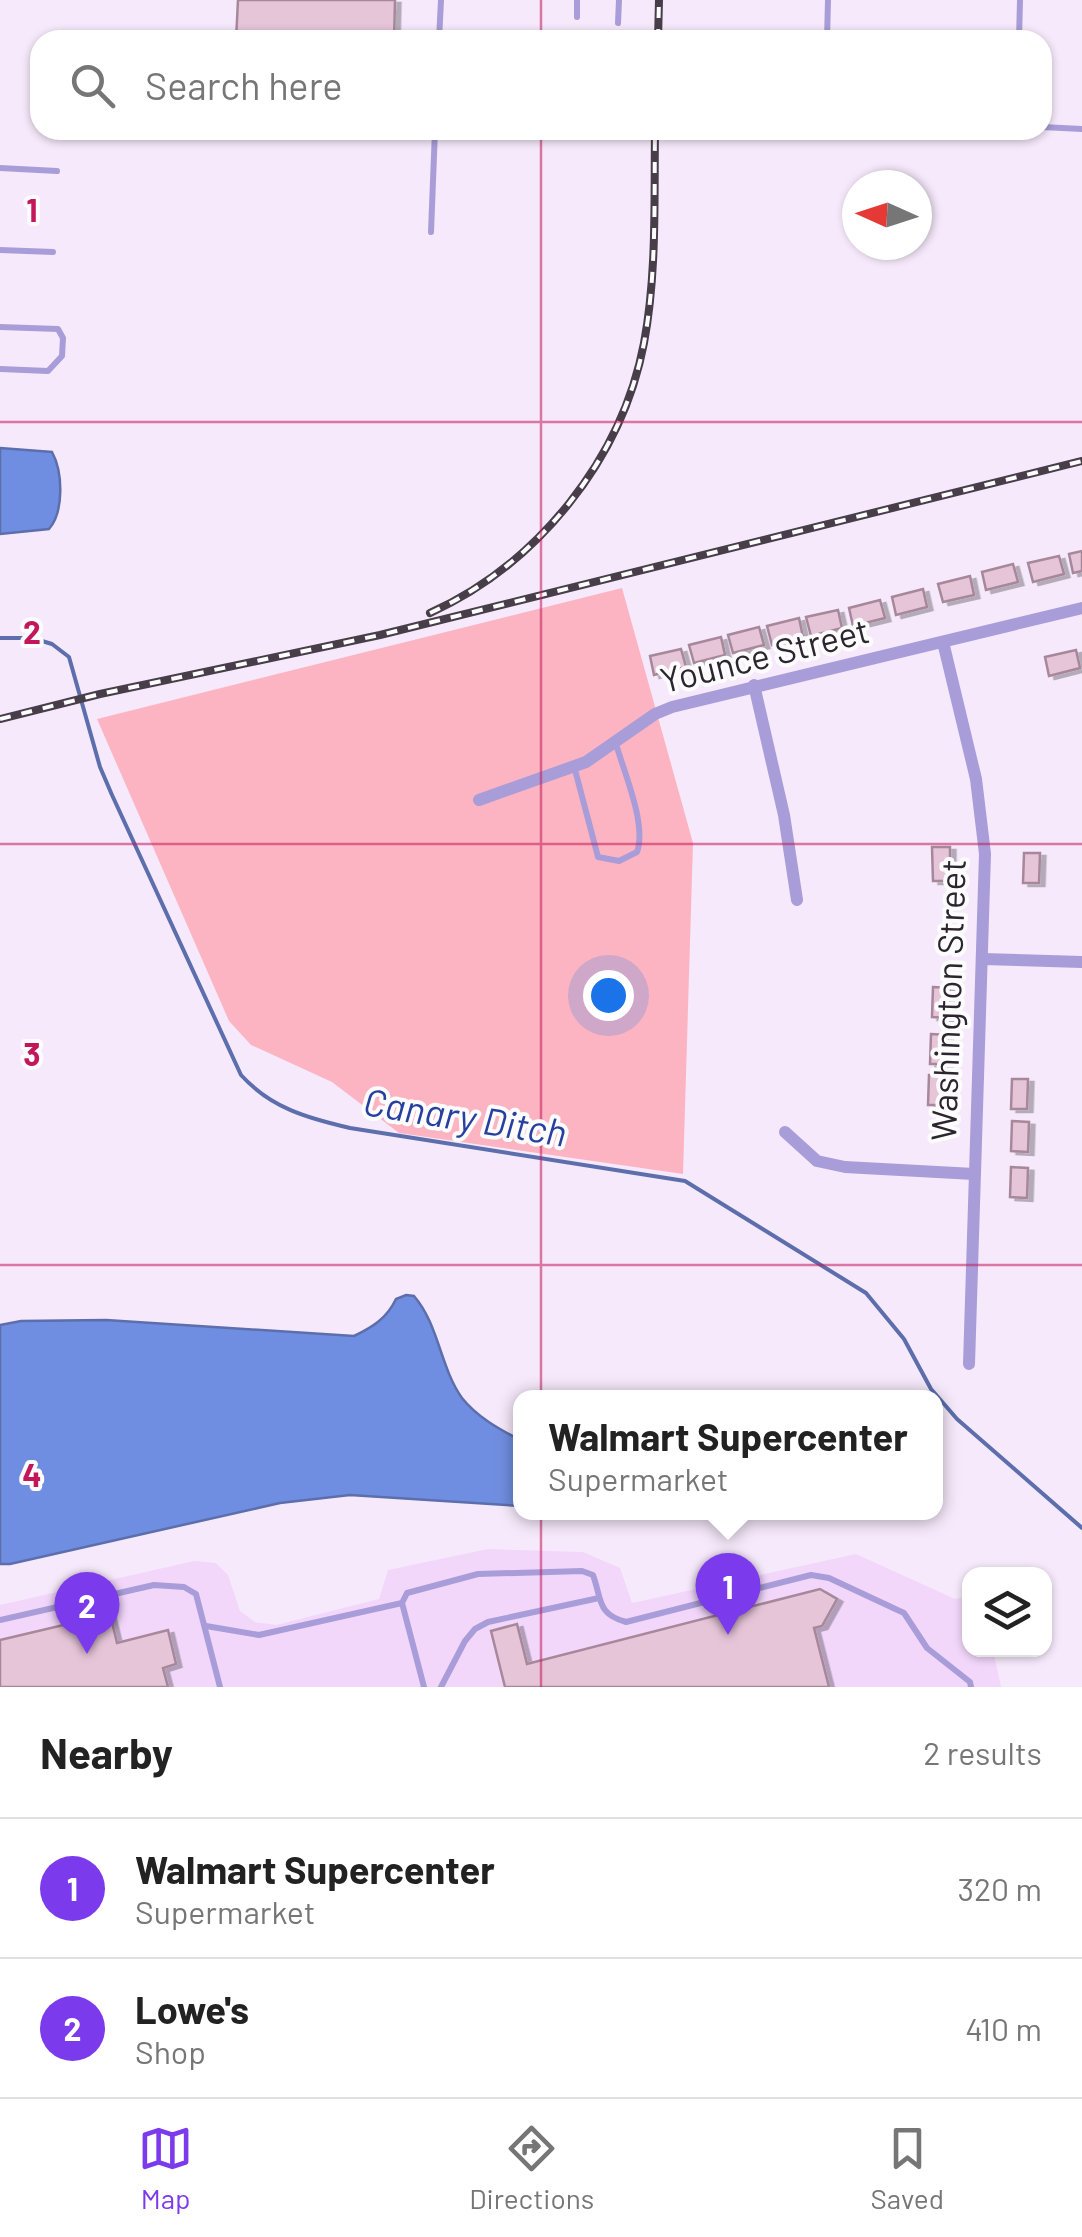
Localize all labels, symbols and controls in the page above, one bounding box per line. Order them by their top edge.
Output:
search box [30,30,1052,140]
icon: search [65,58,120,113]
text: Search here [145,62,343,108]
north arrow [842,170,932,260]
text: 1 [26,190,38,228]
street label: Younce Street [656,608,873,700]
text: 2 [23,612,41,650]
street label: Washington Street [921,858,973,1142]
your location [583,970,634,1021]
text: 3 [23,1034,41,1072]
water label: Canary Ditch [360,1077,570,1155]
popup [513,1390,943,1520]
text: Walmart Supercenter [548,1413,908,1459]
text: 4 [22,1455,42,1493]
text: Supermarket [548,1459,728,1497]
pin: 1 [696,1552,760,1635]
map controls [962,1567,1052,1657]
button: layers [962,1567,1052,1657]
pin: 2 [54,1572,120,1654]
text: Nearby [40,1727,173,1777]
text: 2 results [923,1733,1042,1771]
text: Walmart Supercenter [135,1846,495,1892]
text: 1 [67,1869,78,1907]
text: 320 m [957,1869,1042,1907]
text: Supermarket [135,1892,315,1930]
text: Lowe's [135,1986,249,2032]
text: 2 [64,2009,81,2047]
text: 410 m [965,2009,1042,2047]
text: Shop [135,2032,206,2070]
tab: Map [138,2121,193,2215]
tab: Directions [469,2121,594,2215]
tab: Saved [870,2121,944,2215]

